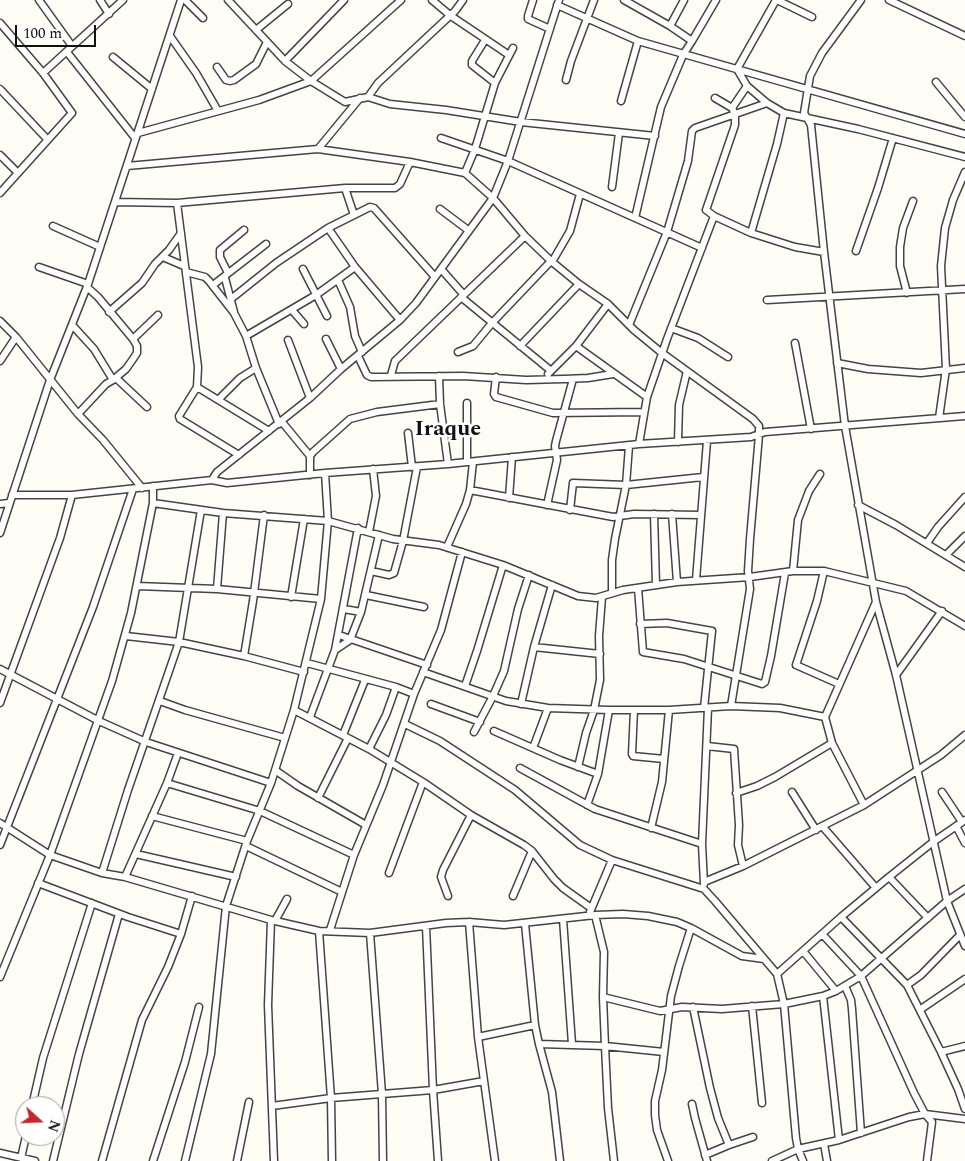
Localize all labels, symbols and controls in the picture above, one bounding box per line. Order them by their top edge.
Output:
scale bar [18,15,99,47]
text: 100 m [23,22,62,45]
district label: Iraque [415,418,481,444]
north arrow [15,1096,65,1146]
text: N [42,1117,65,1135]

